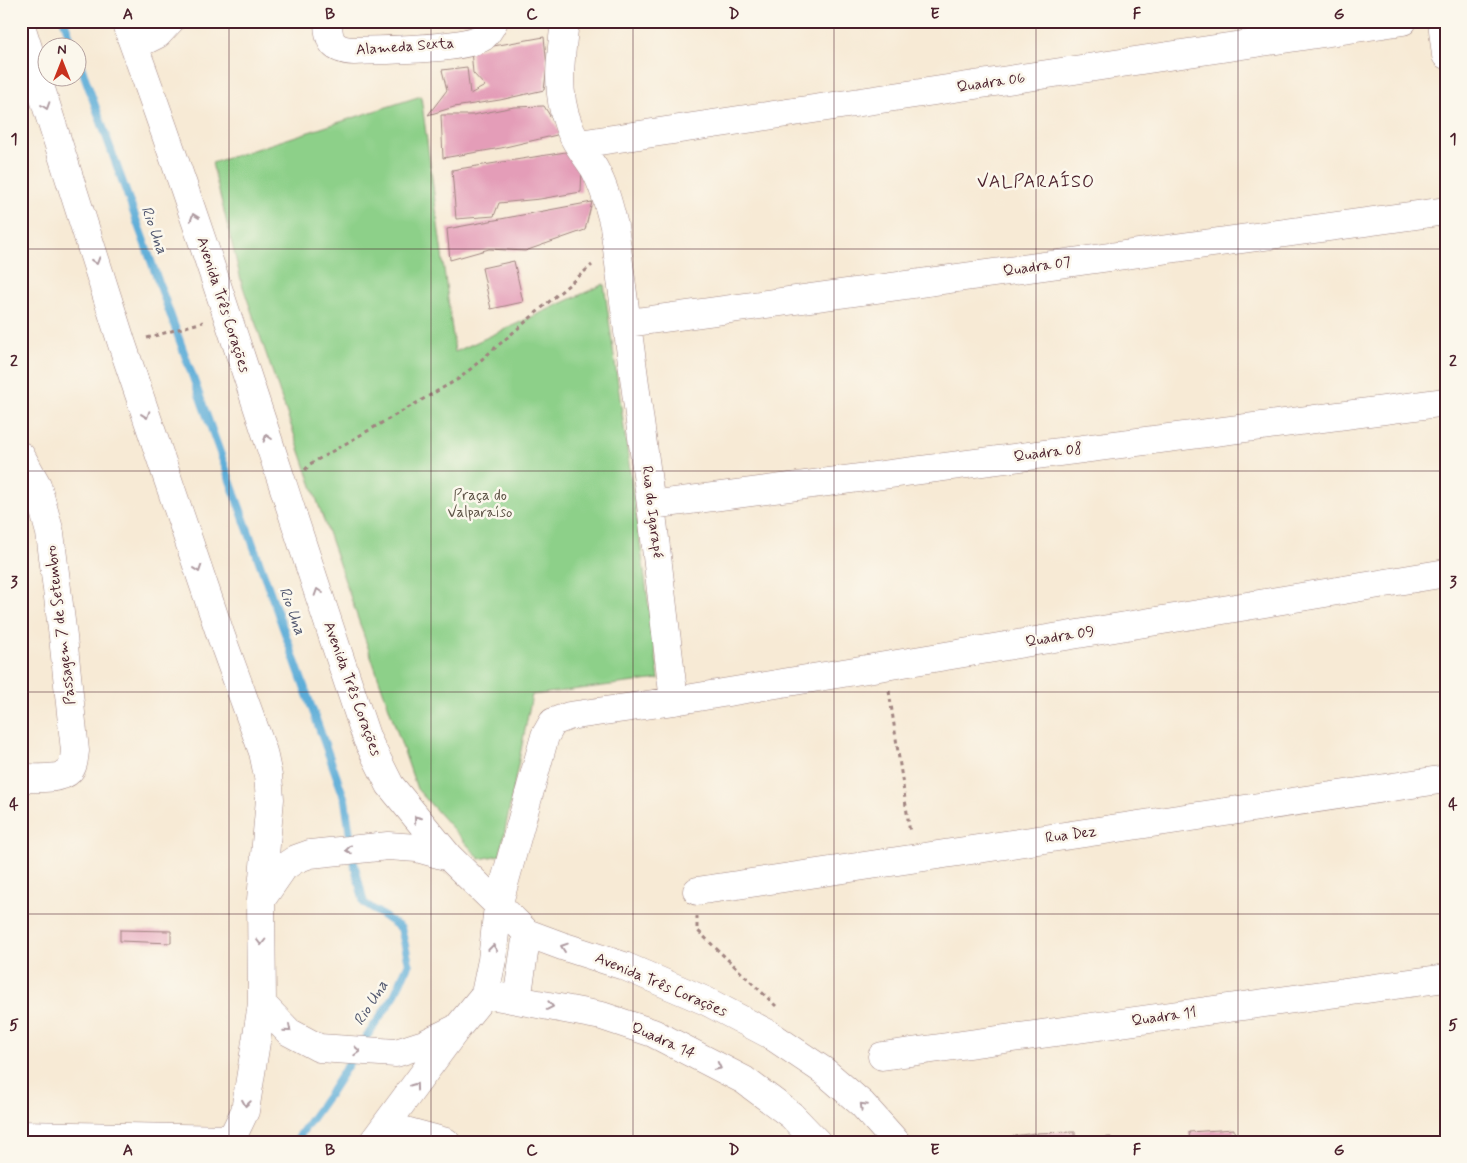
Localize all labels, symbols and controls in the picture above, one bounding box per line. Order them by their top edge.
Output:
text: A [123,4,133,25]
text: B [325,4,335,25]
text: C [526,4,538,25]
text: D [728,4,740,25]
text: E [930,4,940,25]
text: F [1133,4,1142,25]
text: G [1334,4,1345,25]
street label: Alameda Sexta [355,34,455,60]
north arrow [38,38,88,88]
text: N [57,41,67,59]
street label: Quadra 06 [955,68,1027,98]
one-way arrow [41,101,51,110]
text: 1 [10,129,18,150]
text: 1 [1449,129,1457,150]
district label: VALPARAÍSO [977,170,1095,194]
water label: Rio Una [136,203,172,257]
one-way arrow [189,213,199,222]
street label: Avenida Três Corações [192,234,255,376]
street label: Quadra 07 [1002,252,1073,282]
one-way arrow [90,256,100,265]
text: 2 [10,351,18,372]
text: 2 [1449,351,1457,372]
one-way arrow [140,411,150,419]
one-way arrow [262,434,272,442]
street label: Quadra 08 [1013,439,1083,467]
street label: Rua do Igarapé [636,465,668,560]
park label: Praça do Valparaíso [447,486,513,523]
street label: Passagem 7 de Setembro [41,544,81,706]
one-way arrow [192,565,202,573]
text: 3 [10,572,18,593]
text: 3 [1449,572,1457,593]
water label: Rio Una [274,584,310,638]
one-way arrow [313,588,323,597]
street label: Avenida Três Corações [318,619,386,759]
street label: Quadra 09 [1024,622,1096,652]
text: 4 [9,794,19,815]
text: 4 [1448,794,1458,815]
one-way arrow [414,815,423,824]
street label: Rua Dez [1044,822,1098,848]
one-way arrow [345,844,353,855]
one-way arrow [256,938,266,946]
one-way arrow [560,942,568,952]
one-way arrow [487,944,498,952]
street label: Avenida Três Corações [592,948,731,1022]
water label: Rio Una [349,976,393,1030]
one-way arrow [546,1001,554,1011]
street label: Quadra 11 [1130,1003,1198,1031]
text: 5 [9,1015,19,1036]
text: 5 [1448,1015,1458,1036]
street label: Quadra 14 [628,1018,698,1064]
one-way arrow [282,1024,291,1033]
one-way arrow [353,1045,361,1056]
one-way arrow [713,1061,722,1071]
one-way arrow [409,1082,418,1092]
one-way arrow [242,1098,252,1107]
one-way arrow [860,1103,869,1112]
text: A [123,1140,133,1161]
text: B [325,1140,335,1161]
text: C [526,1140,538,1161]
text: D [728,1140,740,1161]
text: E [930,1140,940,1161]
text: F [1133,1140,1142,1161]
text: G [1334,1140,1345,1161]

